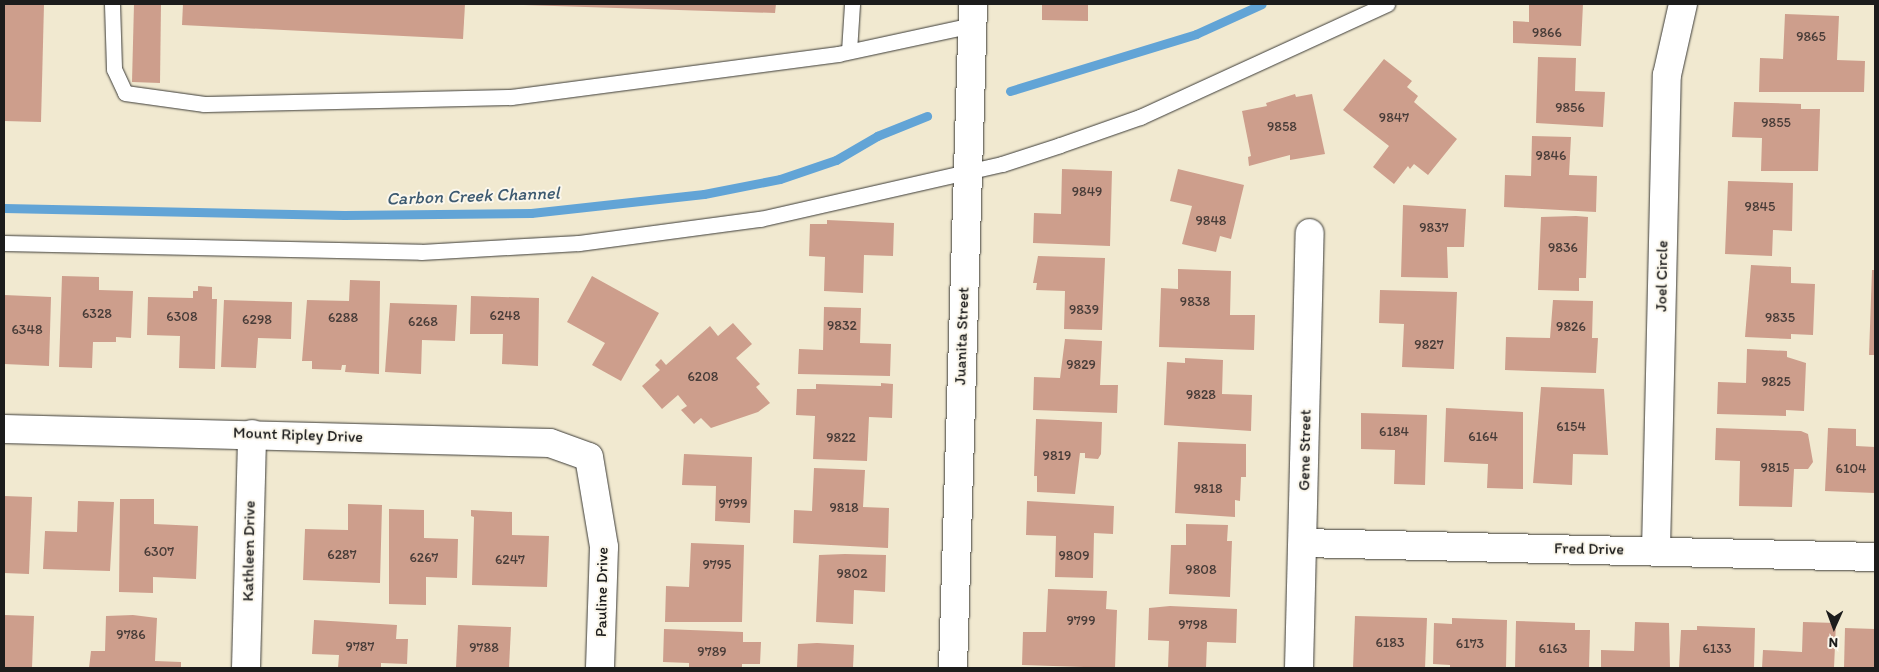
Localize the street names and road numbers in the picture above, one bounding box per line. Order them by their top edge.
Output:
street label: Joel Circle [1652,240,1672,312]
street label: Juanita Street [951,287,973,385]
street label: Gene Street [1295,409,1315,491]
street label: Mount Ripley Drive [233,423,363,447]
street label: Kathleen Drive [239,500,259,602]
street label: Fred Drive [1554,539,1624,559]
street label: Pauline Drive [592,547,612,637]

